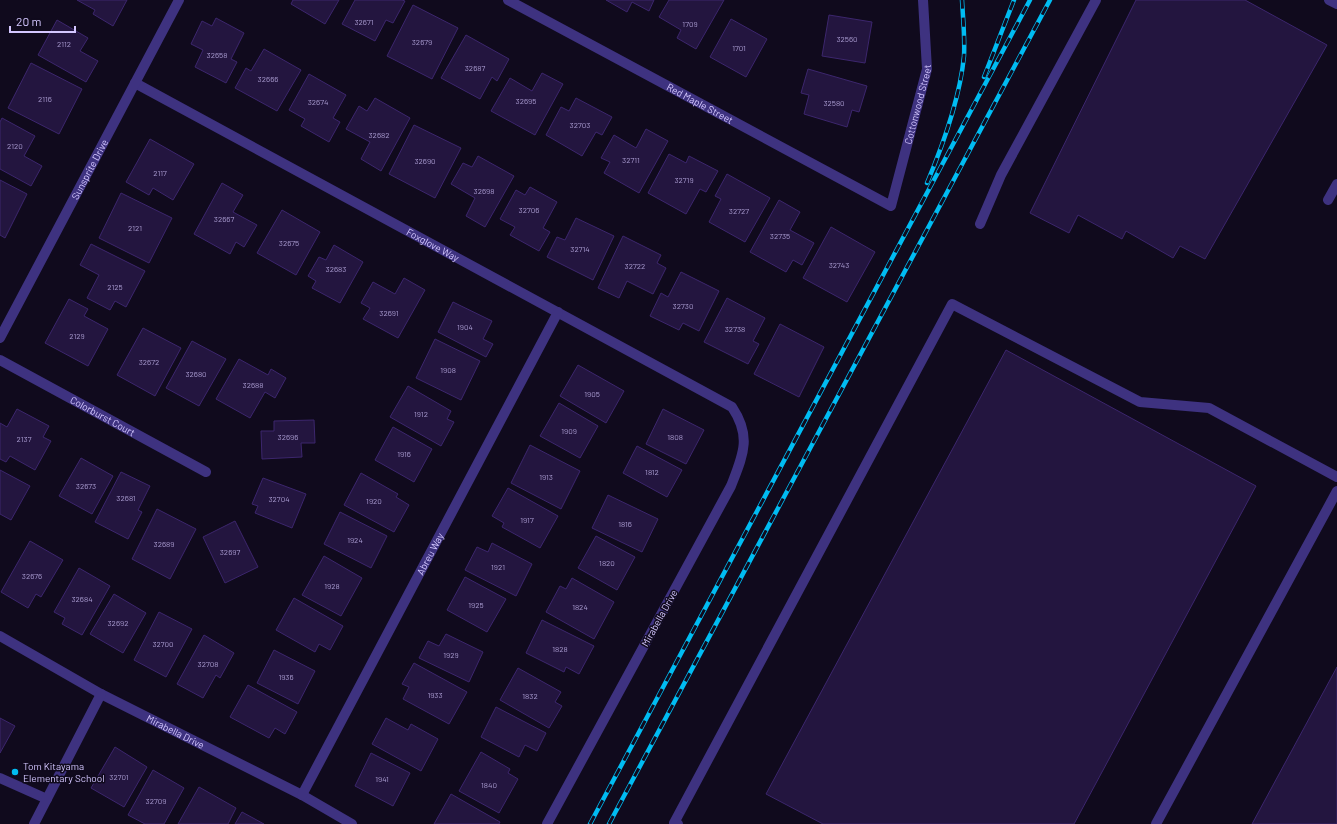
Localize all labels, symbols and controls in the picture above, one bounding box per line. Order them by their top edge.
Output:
scale bar [10,8,75,34]
text: 20 m [16,14,42,28]
house number: 32671 [354,17,374,27]
house number: 1709 [682,19,698,29]
house number: 32560 [836,34,858,44]
house number: 32679 [412,37,432,47]
house number: 2112 [57,39,71,49]
house number: 1701 [732,43,746,53]
house number: 32658 [207,50,227,60]
house number: 32687 [465,63,485,73]
street label: Cottonwood Street [901,64,933,146]
house number: 32666 [258,74,278,84]
street label: Red Maple Street [665,81,736,126]
house number: 2116 [38,94,52,104]
house number: 32695 [516,96,536,106]
house number: 32674 [308,97,328,107]
house number: 32580 [823,98,845,108]
house number: 32703 [570,120,590,130]
house number: 32682 [369,130,389,140]
street label: Sunsprite Drive [69,137,110,201]
house number: 2120 [7,141,23,151]
house number: 32711 [622,155,640,165]
house number: 32690 [414,156,436,166]
house number: 2117 [153,168,167,178]
house number: 32719 [674,175,694,185]
house number: 32698 [474,186,494,196]
house number: 32706 [519,205,539,215]
house number: 32727 [729,206,749,216]
house number: 32667 [214,214,234,224]
house number: 2121 [128,223,142,233]
street label: Foxglove Way [405,226,462,264]
house number: 32735 [770,231,790,241]
house number: 32675 [279,238,299,248]
house number: 32714 [570,244,590,254]
house number: 32743 [829,260,849,270]
house number: 32722 [625,261,645,271]
house number: 32683 [326,264,346,274]
house number: 2125 [107,282,123,292]
house number: 32730 [673,301,693,311]
house number: 32691 [379,308,399,318]
house number: 1904 [457,322,473,332]
house number: 32738 [725,324,745,334]
house number: 2129 [69,331,85,341]
house number: 32672 [139,357,159,367]
house number: 1908 [440,365,456,375]
house number: 32680 [185,369,207,379]
house number: 32688 [243,380,263,390]
house number: 1905 [584,389,600,399]
street label: Colorburst Court [68,393,138,439]
house number: 1912 [414,409,428,419]
house number: 1909 [561,426,577,436]
house number: 32696 [278,432,298,442]
house number: 1808 [667,432,683,442]
house number: 2137 [17,434,32,444]
house number: 1916 [397,449,411,459]
house number: 1812 [645,467,659,477]
house number: 1913 [539,472,553,482]
house number: 32673 [76,481,96,491]
house number: 32681 [116,493,136,503]
house number: 32704 [268,494,290,504]
house number: 1920 [366,496,382,506]
house number: 1917 [520,515,534,525]
house number: 1816 [618,519,632,529]
street label: Abreu Way [414,530,446,577]
house number: 1924 [347,535,363,545]
house number: 32689 [154,539,174,549]
house number: 32697 [220,547,240,557]
house number: 1820 [599,558,615,568]
house number: 1921 [491,562,505,572]
house number: 32676 [22,571,42,581]
house number: 1928 [324,581,340,591]
street label: Mirabella Drive [638,587,680,649]
house number: 32684 [71,594,93,604]
house number: 1925 [468,600,484,610]
house number: 1824 [572,602,588,612]
house number: 32692 [108,618,128,628]
house number: 32700 [152,639,174,649]
house number: 1828 [552,644,568,654]
house number: 1929 [443,650,459,660]
house number: 32708 [198,659,218,669]
house number: 1936 [278,672,294,682]
house number: 1933 [427,690,443,700]
house number: 1832 [522,691,538,701]
street label: Mirabella Drive [145,712,207,751]
place label: Tom Kitayama Elementary School [23,760,104,784]
marker: Tom Kitayama Elementary School [10,767,20,777]
house number: 32701 [109,772,129,782]
house number: 1941 [375,774,389,784]
house number: 1840 [481,780,497,790]
house number: 32709 [146,796,166,806]

